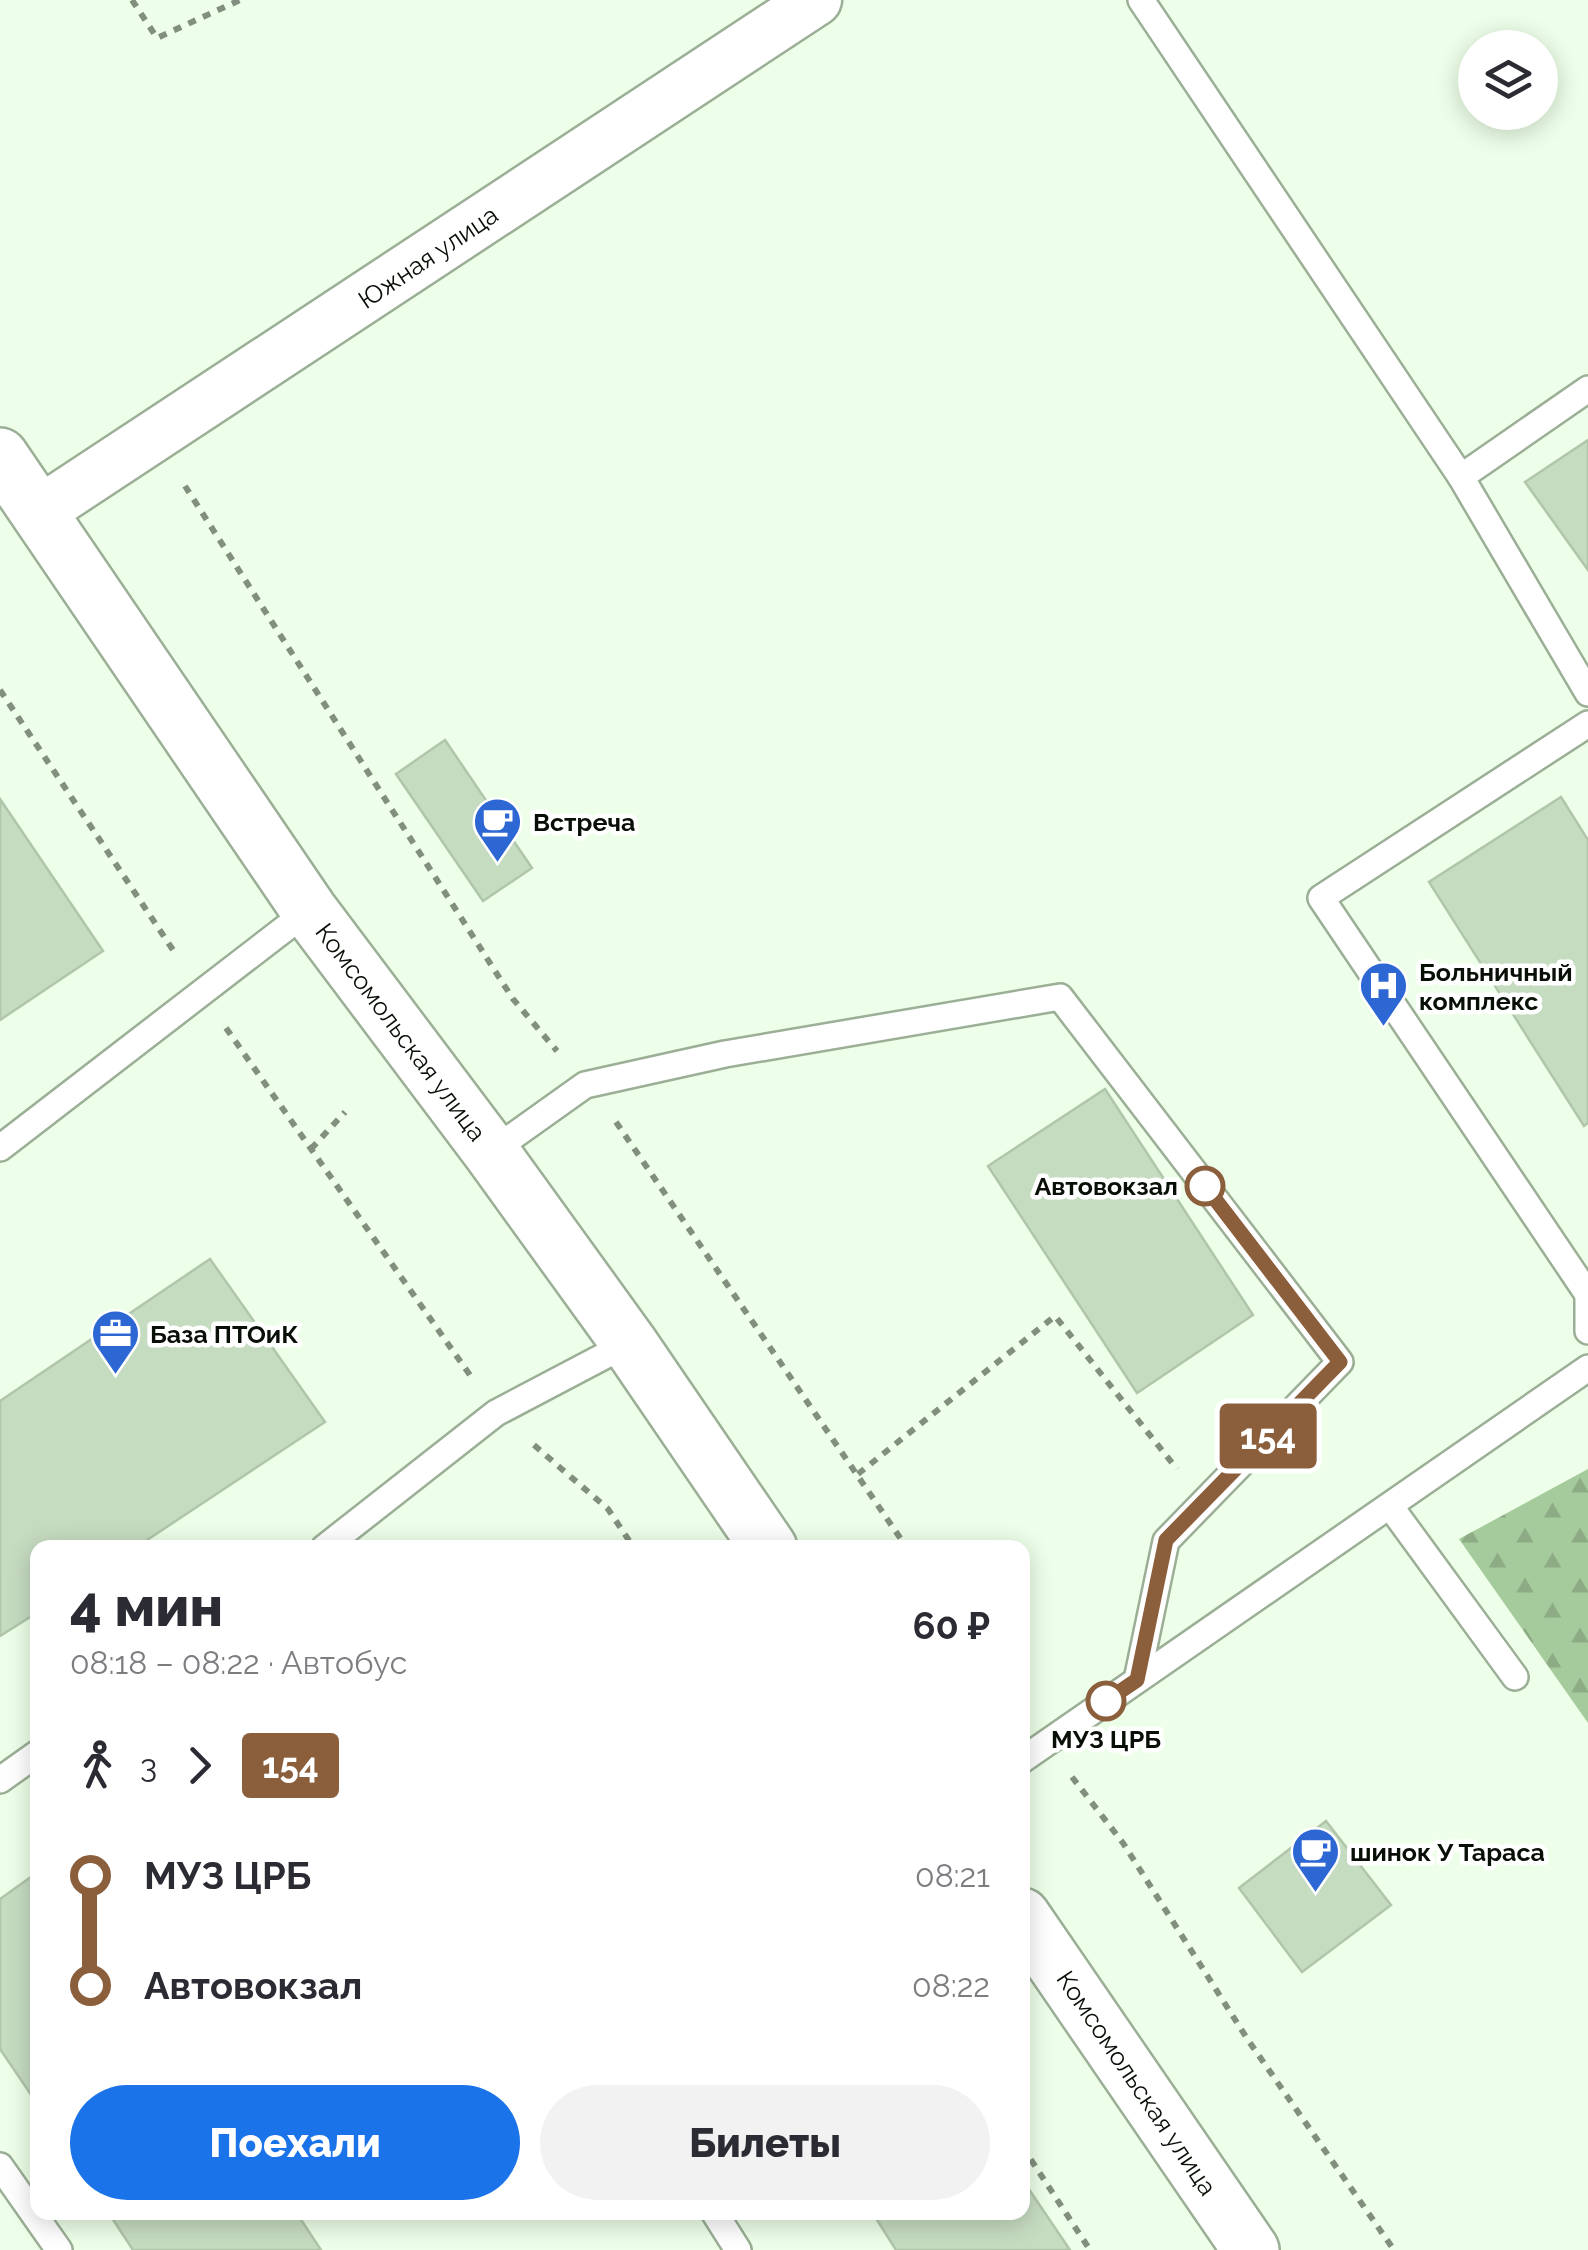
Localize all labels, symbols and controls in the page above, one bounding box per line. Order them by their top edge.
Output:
map controls [1458,30,1558,130]
button: layers [1458,30,1558,130]
street label: Южная улица [353,199,503,315]
cafe icon: Встреча [472,796,524,864]
place label: Встреча [533,807,635,837]
street label: Комсомольская улица [309,917,493,1147]
place label: Больничный комплекс [1419,957,1573,1016]
hospital icon: Больничный комплекс [1358,960,1410,1028]
marker: Автовокзал [1186,1167,1224,1205]
place label: Автовокзал [1034,1171,1178,1201]
office icon: База ПТОиК [89,1308,141,1376]
place label: База ПТОиК [150,1319,298,1349]
line badge: 154 [1210,1404,1326,1468]
text: 154 [1240,1416,1296,1457]
text: 4 мин [70,1574,223,1639]
text: 60 ₽ [912,1603,990,1648]
text: 08:18 – 08:22 · Автобус [70,1644,407,1681]
marker: МУЗ ЦРБ [1087,1682,1125,1720]
place label: МУЗ ЦРБ [1051,1724,1161,1754]
icon: walk [70,1738,125,1793]
icon: forward [172,1738,227,1793]
text: 154 [262,1745,319,1786]
text: 3 [140,1747,157,1784]
cafe icon: шинок У Тараса [1289,1826,1341,1894]
place label: шинок У Тараса [1350,1837,1545,1867]
text: МУЗ ЦРБ [144,1853,311,1898]
text: 08:21 [915,1857,990,1894]
text: Автовокзал [144,1963,362,2008]
street label: Комсомольская улица [1051,1965,1223,2201]
text: 08:22 [912,1967,990,2004]
button: Поехали [70,2085,520,2200]
button: Билеты [540,2085,990,2200]

